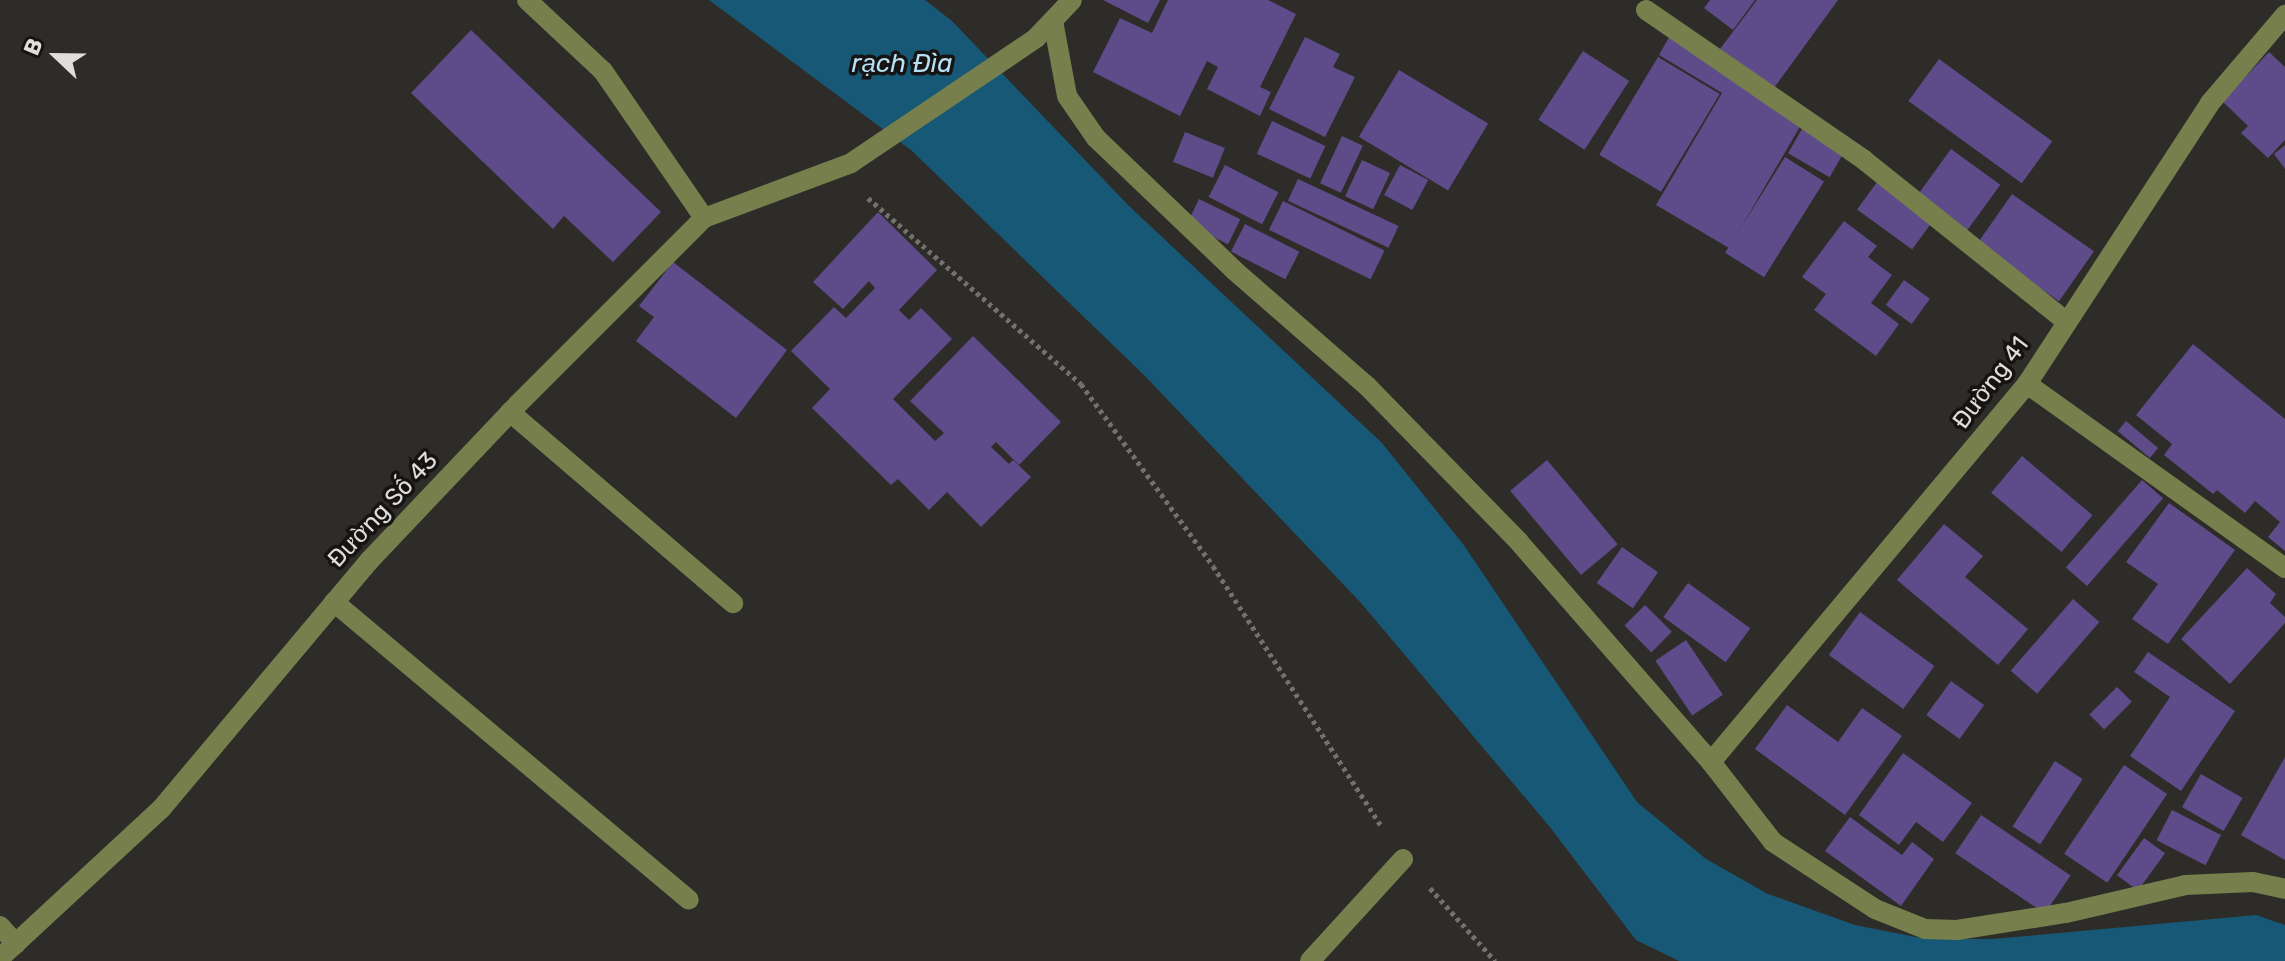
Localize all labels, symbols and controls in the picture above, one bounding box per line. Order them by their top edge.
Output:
north arrow [16,16,96,96]
text: B [18,35,49,59]
water label: rạch Đìa [852,48,952,80]
street label: Đường 41 [1947,331,2035,435]
street label: Đường Số 43 [322,446,444,574]

